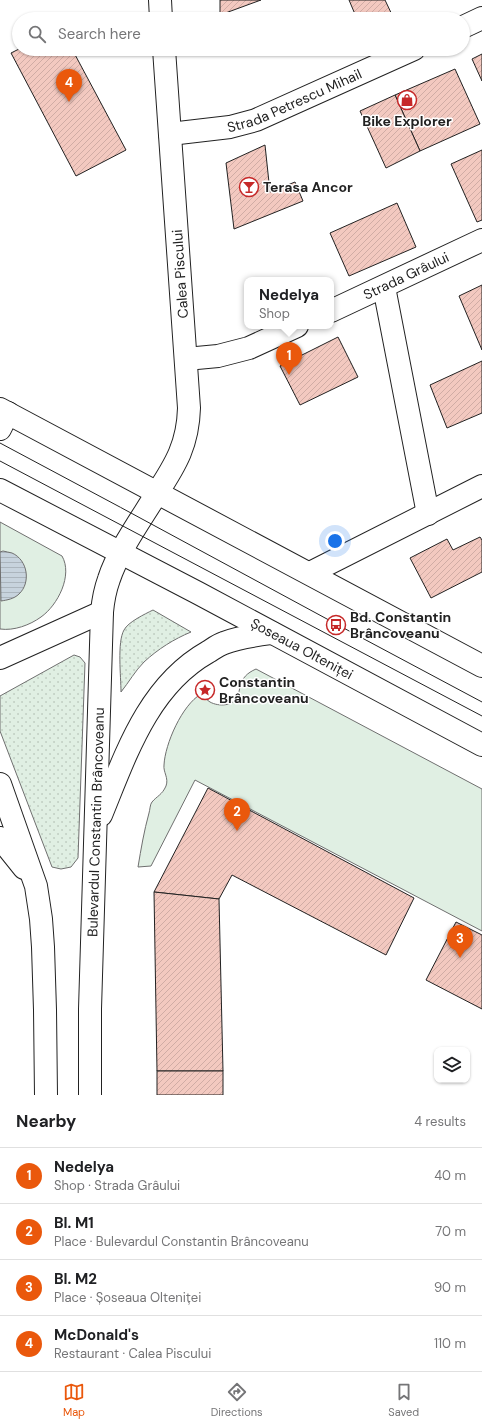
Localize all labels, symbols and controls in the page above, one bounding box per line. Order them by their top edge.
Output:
search box [12,12,470,56]
icon: search [26,23,48,45]
text: Search here [58,24,141,44]
street label: Strada Petrescu Mihail [225,65,365,136]
pin: 4 [56,69,82,102]
shop icon: Bike Explorer [396,89,418,111]
place label: Bike Explorer [362,112,452,130]
bar icon: Terasa Ancor [238,176,260,198]
place label: Terasa Ancor [263,178,353,196]
street label: Calea Piscului [168,229,192,319]
street label: Strada Grâului [360,248,452,304]
popup [244,277,334,329]
text: Nedelya [259,285,319,305]
text: Shop [259,305,290,322]
pin: 1 [276,342,302,375]
your location [325,531,345,551]
place label: Bd. Constantin Brâncoveanu [350,608,451,642]
street label: Șoseaua Olteniței [247,614,356,683]
bus stop icon: Bd. Constantin Brâncoveanu [325,614,347,636]
place label: Constantin Brâncoveanu [219,673,309,707]
place icon: Constantin Brâncoveanu [194,679,216,701]
street label: Bulevardul Constantin Brâncoveanu [83,707,108,937]
pin: 2 [224,798,250,831]
pin: 3 [447,925,473,958]
map controls [434,1047,470,1083]
button: layers [434,1047,470,1083]
text: Nearby [16,1110,76,1132]
text: 4 results [414,1113,466,1130]
text: Nedelya [54,1157,114,1177]
text: 1 [27,1167,31,1184]
text: 40 m [434,1167,466,1184]
text: Shop · Strada Grâului [54,1177,180,1194]
text: Bl. M1 [54,1213,94,1233]
text: 2 [25,1223,33,1240]
text: 70 m [435,1223,466,1240]
text: Place · Bulevardul Constantin Brâncoveanu [54,1233,309,1250]
text: Bl. M2 [54,1269,97,1289]
text: 3 [25,1279,33,1296]
text: 90 m [434,1279,466,1296]
text: Place · Șoseaua Olteniței [54,1289,201,1306]
text: McDonald's [54,1325,139,1345]
text: 4 [25,1335,33,1352]
text: 110 m [434,1335,466,1352]
text: Restaurant · Calea Piscului [54,1345,211,1362]
tab: Map [63,1381,85,1419]
tab: Directions [211,1381,263,1419]
tab: Saved [388,1381,419,1419]

